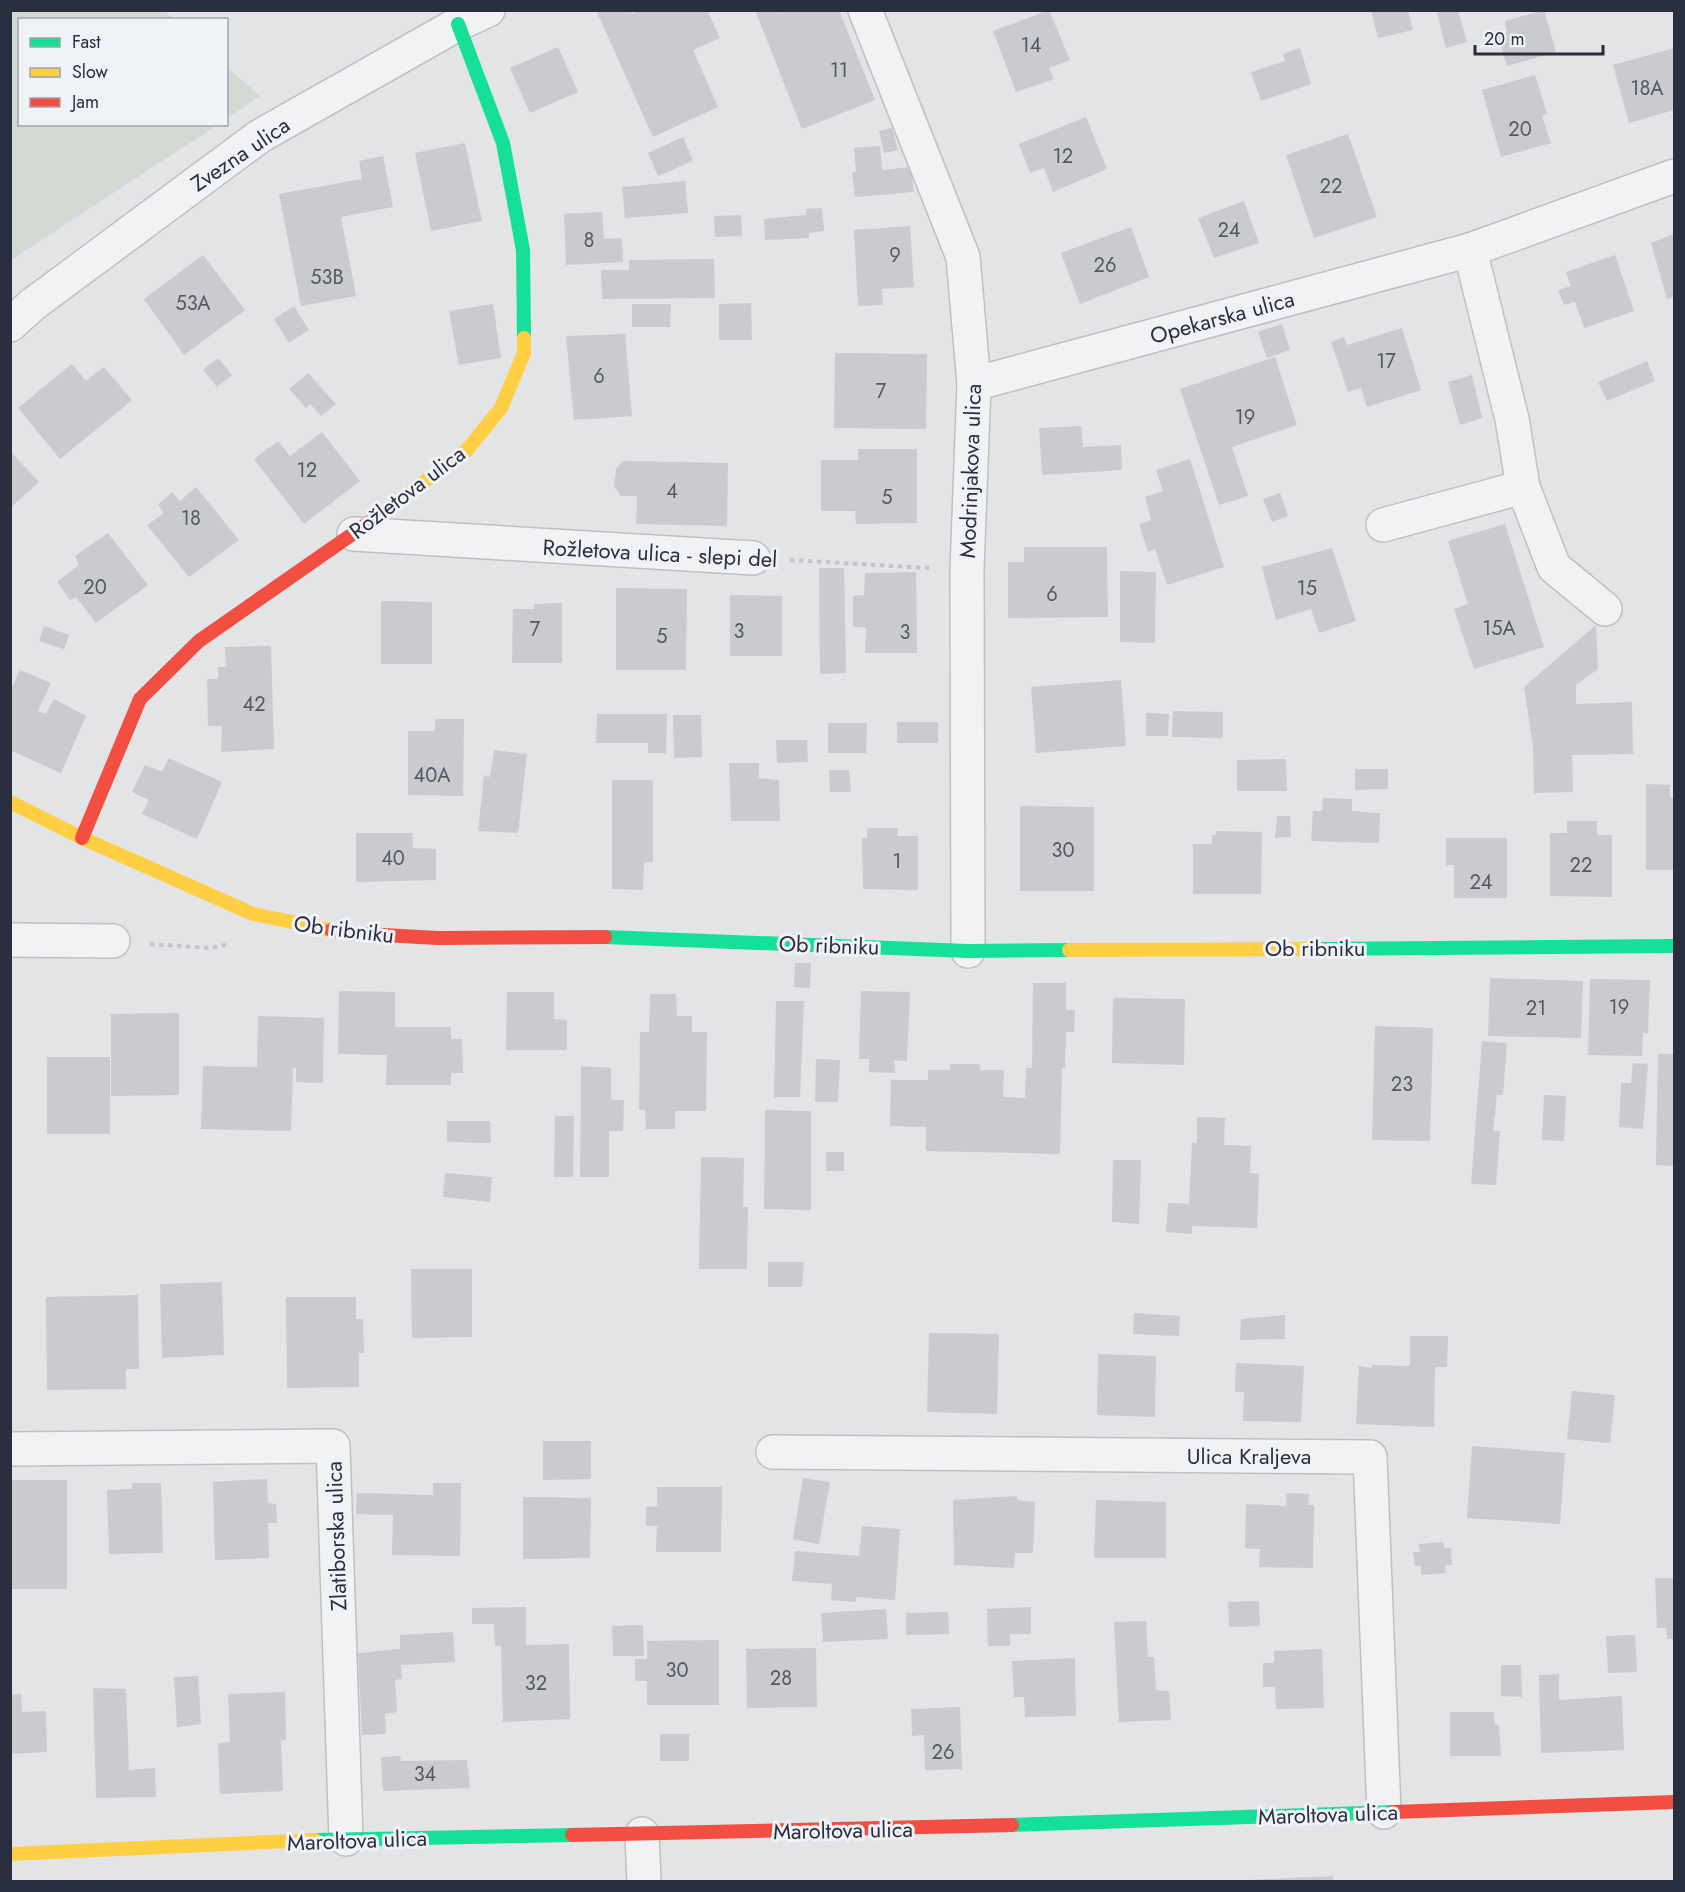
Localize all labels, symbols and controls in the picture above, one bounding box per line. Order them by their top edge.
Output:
legend [18,18,228,126]
scale bar [1475,18,1602,56]
text: 20 m [1484,26,1524,52]
text: Fast [72,29,101,55]
house number: 14 [1021,31,1042,60]
house number: 11 [830,56,848,85]
text: Slow [72,59,109,85]
house number: 18A [1631,74,1664,103]
text: Jam [70,89,99,115]
street label: Zvezna ulica [184,109,296,199]
house number: 20 [1508,115,1532,144]
house number: 12 [1053,142,1073,171]
house number: 22 [1320,172,1342,201]
house number: 24 [1217,216,1241,245]
house number: 8 [584,226,594,255]
house number: 9 [889,241,901,270]
house number: 26 [1094,251,1116,280]
house number: 53B [310,263,344,292]
street label: Opekarska ulica [1146,282,1298,352]
house number: 53A [175,289,211,318]
house number: 17 [1376,347,1396,376]
house number: 6 [593,362,605,391]
house number: 7 [876,377,887,406]
street label: Modrinjakova ulica [951,383,989,559]
house number: 19 [1235,403,1255,432]
street label: Rožletova ulica [342,438,472,546]
house number: 12 [297,456,317,485]
house number: 4 [666,477,678,506]
house number: 5 [881,483,893,512]
house number: 18 [181,504,201,533]
street label: Rožletova ulica - slepi del [542,531,778,575]
house number: 20 [83,573,107,602]
house number: 15 [1297,574,1317,603]
house number: 6 [1046,580,1058,609]
house number: 15A [1482,614,1517,643]
house number: 7 [530,615,541,644]
house number: 3 [734,617,745,646]
house number: 3 [900,618,911,647]
house number: 5 [656,622,668,651]
house number: 42 [242,690,266,719]
house number: 40A [414,761,451,790]
house number: 30 [1052,836,1074,865]
house number: 40 [381,844,405,873]
house number: 1 [893,847,902,876]
house number: 22 [1570,851,1592,880]
house number: 24 [1469,868,1493,897]
street label: Ob ribniku [292,907,396,951]
street label: Ob ribniku [778,927,880,963]
street label: Ob ribniku [1265,932,1365,964]
house number: 19 [1609,993,1629,1022]
house number: 21 [1526,994,1546,1023]
house number: 23 [1391,1070,1413,1099]
street label: Ulica Kraljeva [1187,1440,1311,1472]
street label: Zlatiborska ulica [317,1461,355,1611]
house number: 30 [666,1656,688,1685]
house number: 28 [770,1664,792,1693]
house number: 32 [525,1669,547,1698]
house number: 26 [932,1738,954,1767]
house number: 34 [414,1760,437,1789]
street label: Maroltova ulica [1258,1796,1398,1832]
street label: Maroltova ulica [773,1813,913,1847]
street label: Maroltova ulica [287,1822,427,1858]

